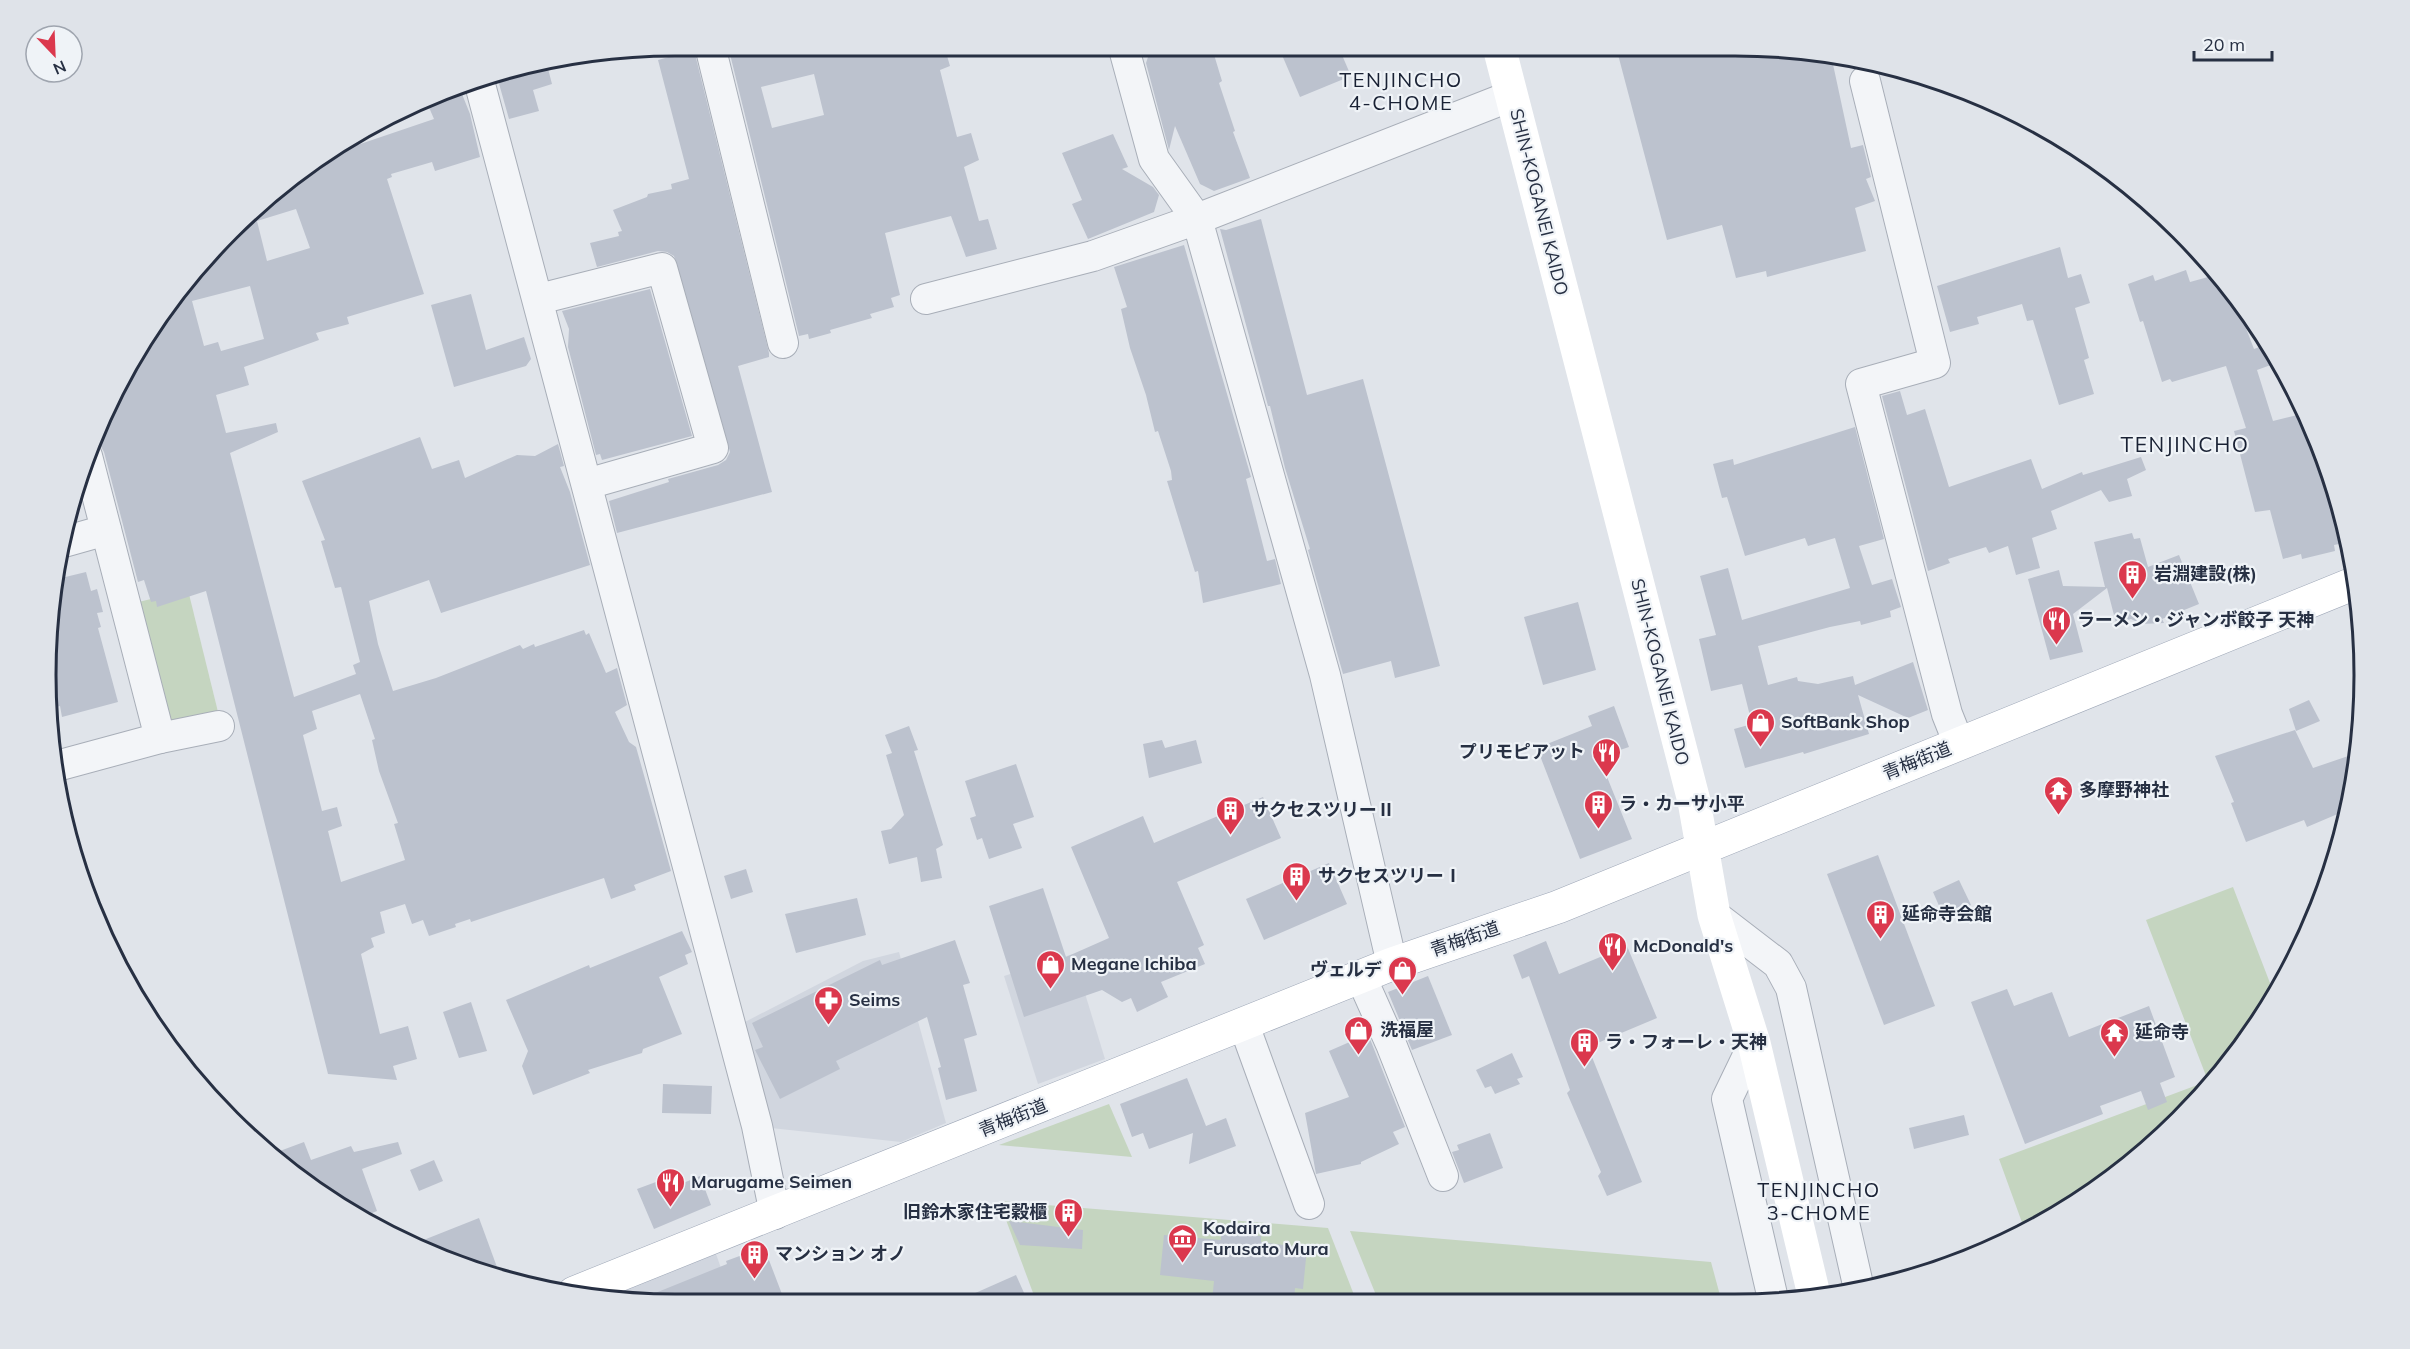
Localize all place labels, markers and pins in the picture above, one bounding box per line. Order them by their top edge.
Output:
building icon: 岩淵建設(株) [2117,558,2149,600]
place label: 岩淵建設(株) [2154,562,2257,585]
restaurant icon: ラーメン・ジャンボ餃子 天神 [2040,604,2072,646]
place label: ラーメン・ジャンボ餃子 天神 [2077,608,2314,631]
shop icon: SoftBank Shop [1744,706,1776,748]
place label: SoftBank Shop [1781,710,1910,733]
restaurant icon: プリモピアット [1590,736,1622,778]
place label: プリモピアット [1459,740,1585,763]
temple icon: 多摩野神社 [2042,774,2074,816]
place label: 多摩野神社 [2079,778,2169,801]
building icon: ラ・カーサ小平 [1582,788,1614,830]
place label: ラ・カーサ小平 [1619,792,1745,815]
building icon: サクセスツリーⅡ [1214,794,1246,836]
place label: サクセスツリーⅡ [1251,798,1395,821]
building icon: サクセスツリーⅠ [1281,860,1313,902]
place label: サクセスツリーⅠ [1318,864,1462,887]
building icon: 延命寺会館 [1865,898,1897,940]
place label: 延命寺会館 [1902,902,1992,925]
restaurant icon: McDonald's [1596,930,1628,972]
place label: McDonald's [1633,934,1733,957]
shop icon: Megane Ichiba [1034,948,1066,990]
place label: Megane Ichiba [1071,952,1197,975]
shop icon: ヴェルデ [1387,954,1419,996]
place label: ヴェルデ [1310,958,1382,981]
pharmacy icon: Seims [812,984,844,1026]
place label: Seims [849,988,900,1011]
shop icon: 洗福屋 [1343,1014,1375,1056]
temple icon: 延命寺 [2098,1016,2130,1058]
place label: 洗福屋 [1380,1018,1434,1041]
place label: 延命寺 [2135,1020,2189,1043]
building icon: ラ・フォーレ・天神 [1568,1026,1600,1068]
place label: ラ・フォーレ・天神 [1605,1030,1767,1053]
restaurant icon: Marugame Seimen [654,1166,686,1208]
place label: Marugame Seimen [691,1170,852,1193]
building icon: 旧鈴木家住宅穀櫃 [1052,1196,1084,1238]
place label: 旧鈴木家住宅穀櫃 [903,1200,1047,1223]
place label: Kodaira Furusato Mura [1203,1216,1329,1260]
museum icon: Kodaira Furusato Mura [1166,1222,1198,1264]
building icon: マンション オノ [738,1238,770,1280]
place label: マンション オノ [775,1242,906,1265]

